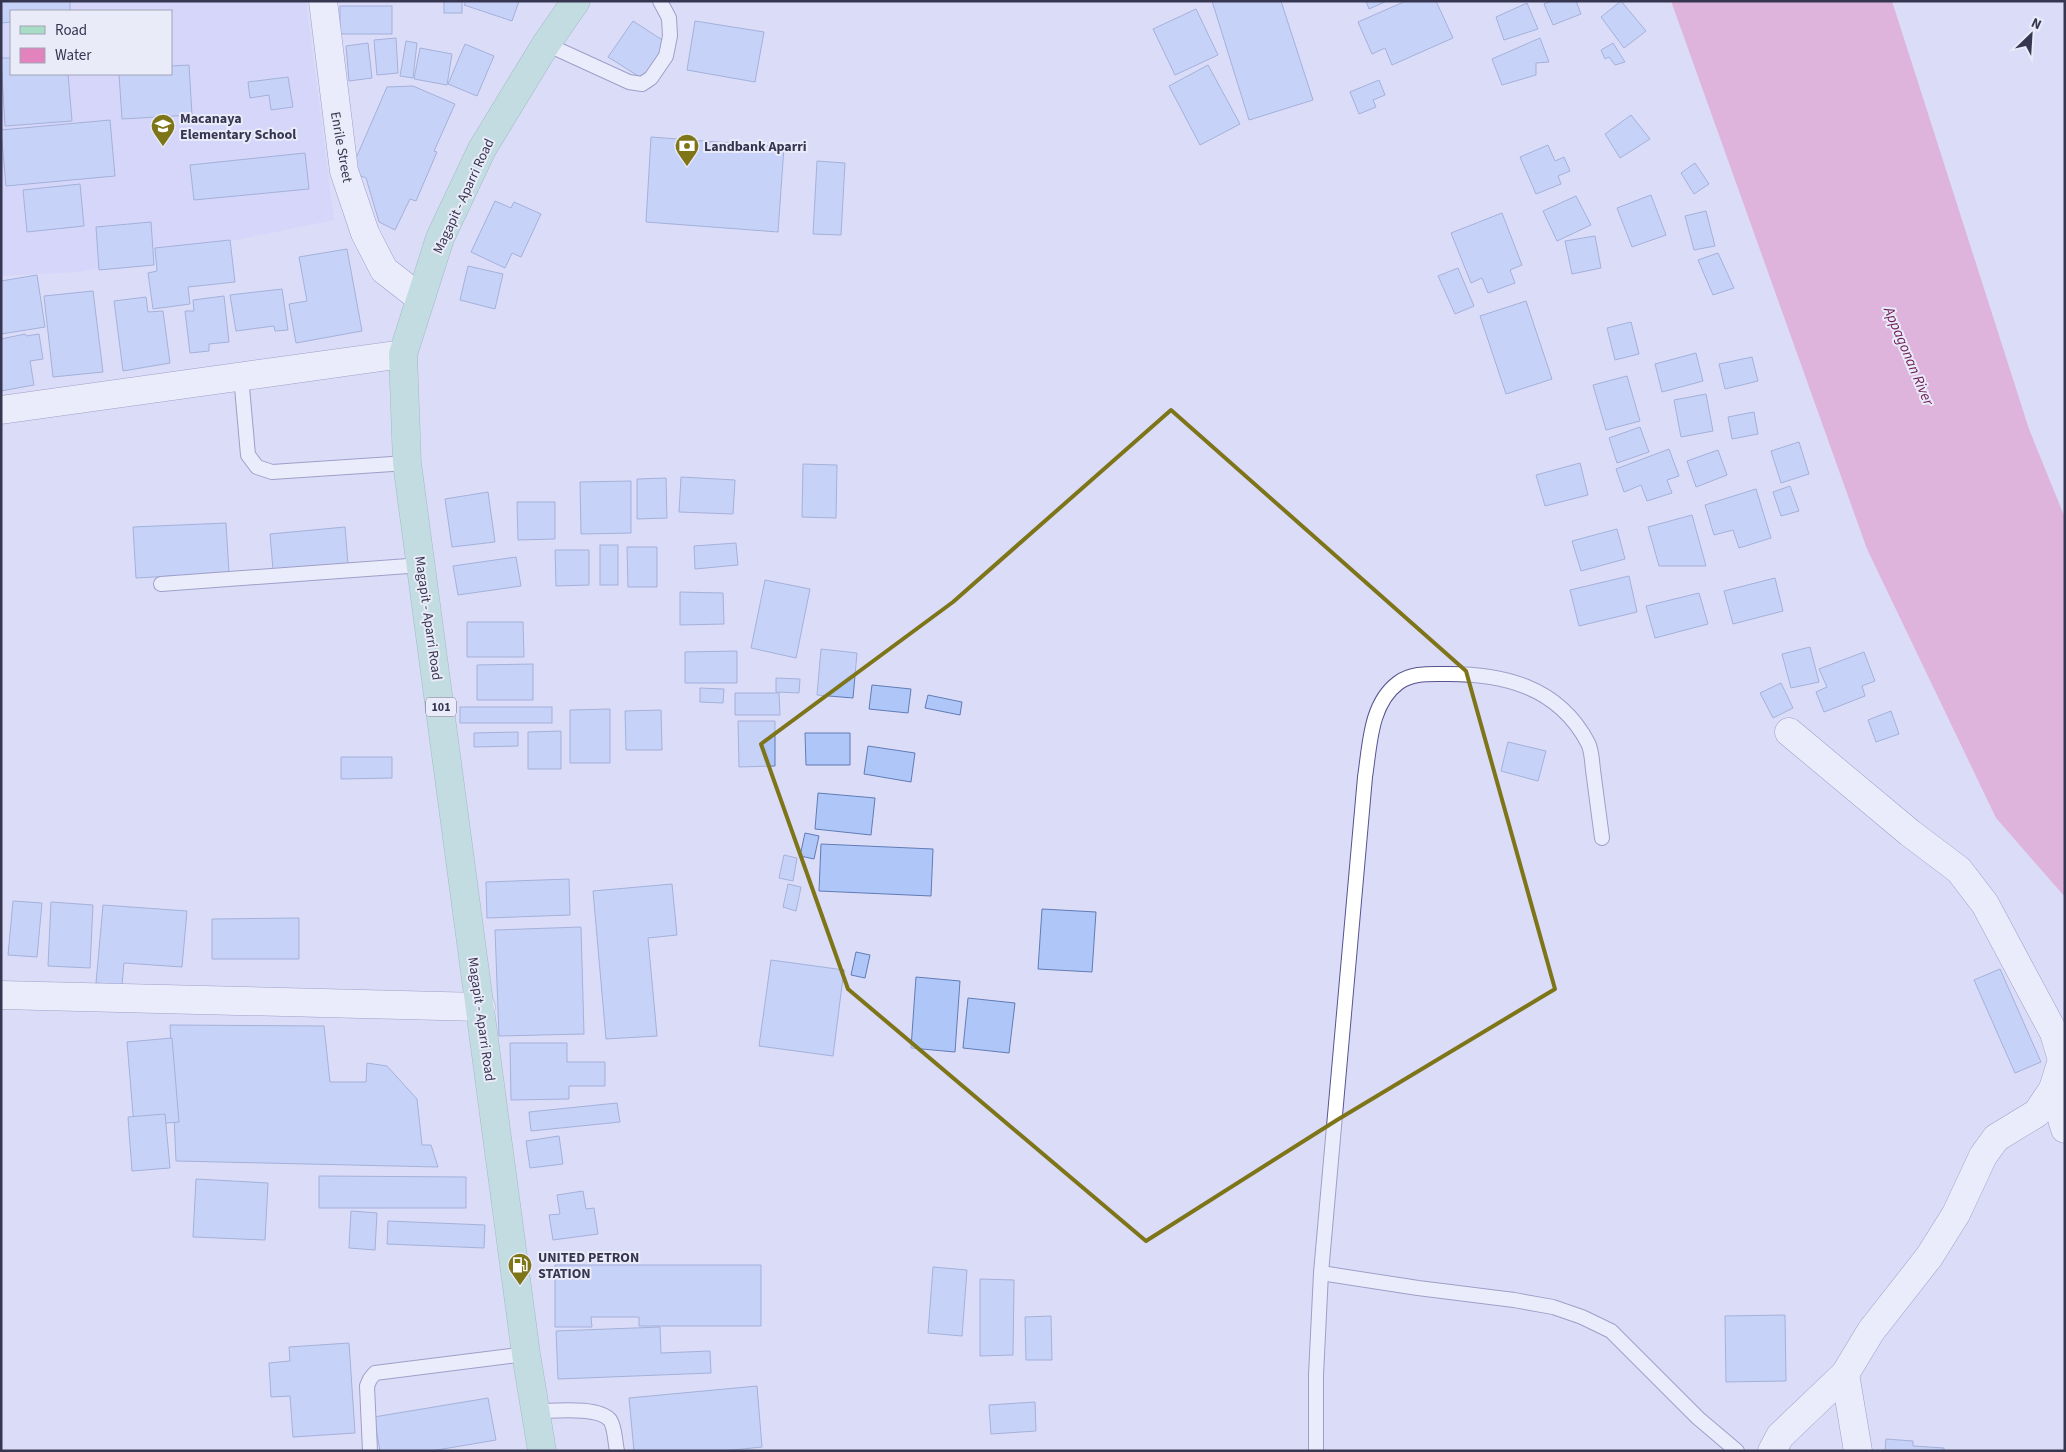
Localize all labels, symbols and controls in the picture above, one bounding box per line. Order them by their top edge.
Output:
legend [10,10,172,75]
north arrow [2006,10,2056,60]
text: N [2028,13,2045,35]
text: Road [55,20,87,41]
text: Water [55,45,92,66]
place label: Macanaya Elementary School [180,109,296,145]
street label: Enrile Street [325,110,357,184]
school or university icon: Macanaya Elementary School [150,113,176,147]
bank icon: Landbank Aparri [674,133,700,167]
street label: Magapit - Aparri Road [428,135,499,257]
place label: Landbank Aparri [704,137,807,157]
water label: Appagonan River [1878,303,1939,409]
street label: Magapit - Aparri Road [409,555,447,682]
road number: 101 [426,698,456,716]
street label: Magapit - Aparri Road [462,956,500,1083]
place label: UNITED PETRON STATION [538,1248,639,1284]
fuel station icon: UNITED PETRON STATION [507,1252,533,1286]

